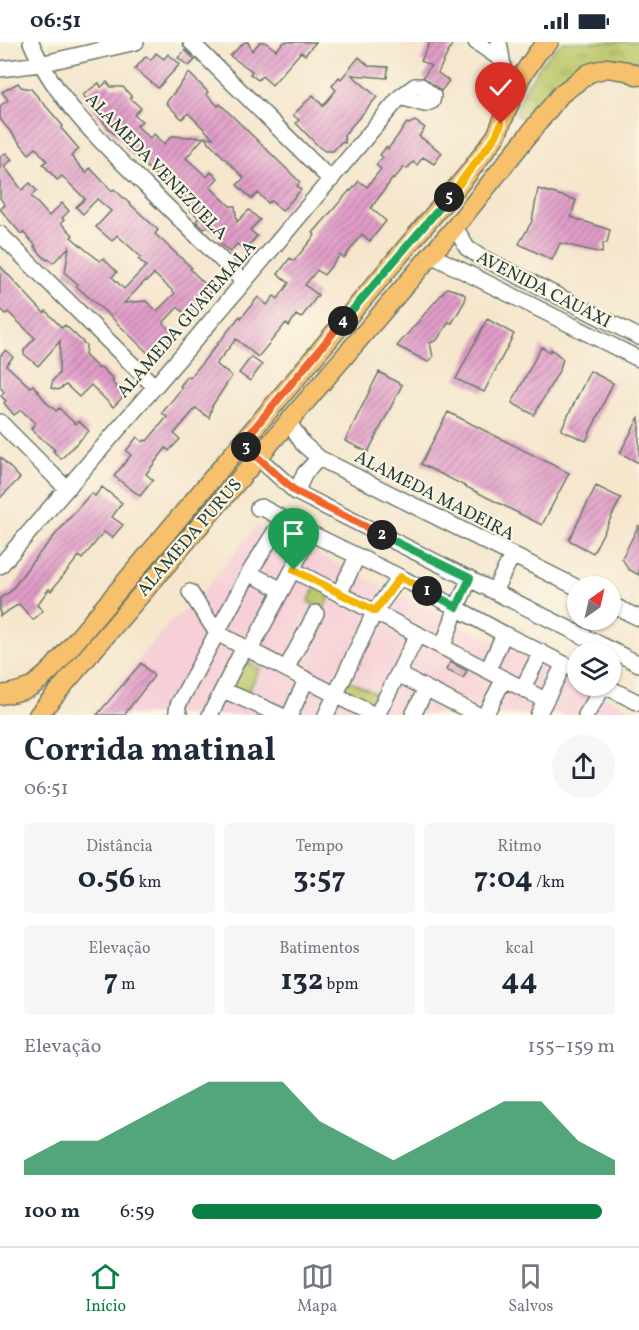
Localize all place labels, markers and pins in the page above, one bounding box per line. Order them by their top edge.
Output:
pin [475,62,526,124]
pin: 5 [434,182,464,212]
pin: 4 [328,306,358,336]
pin: 3 [231,432,261,462]
pin [268,508,319,570]
pin: 2 [367,520,397,550]
pin: 1 [412,576,442,606]

